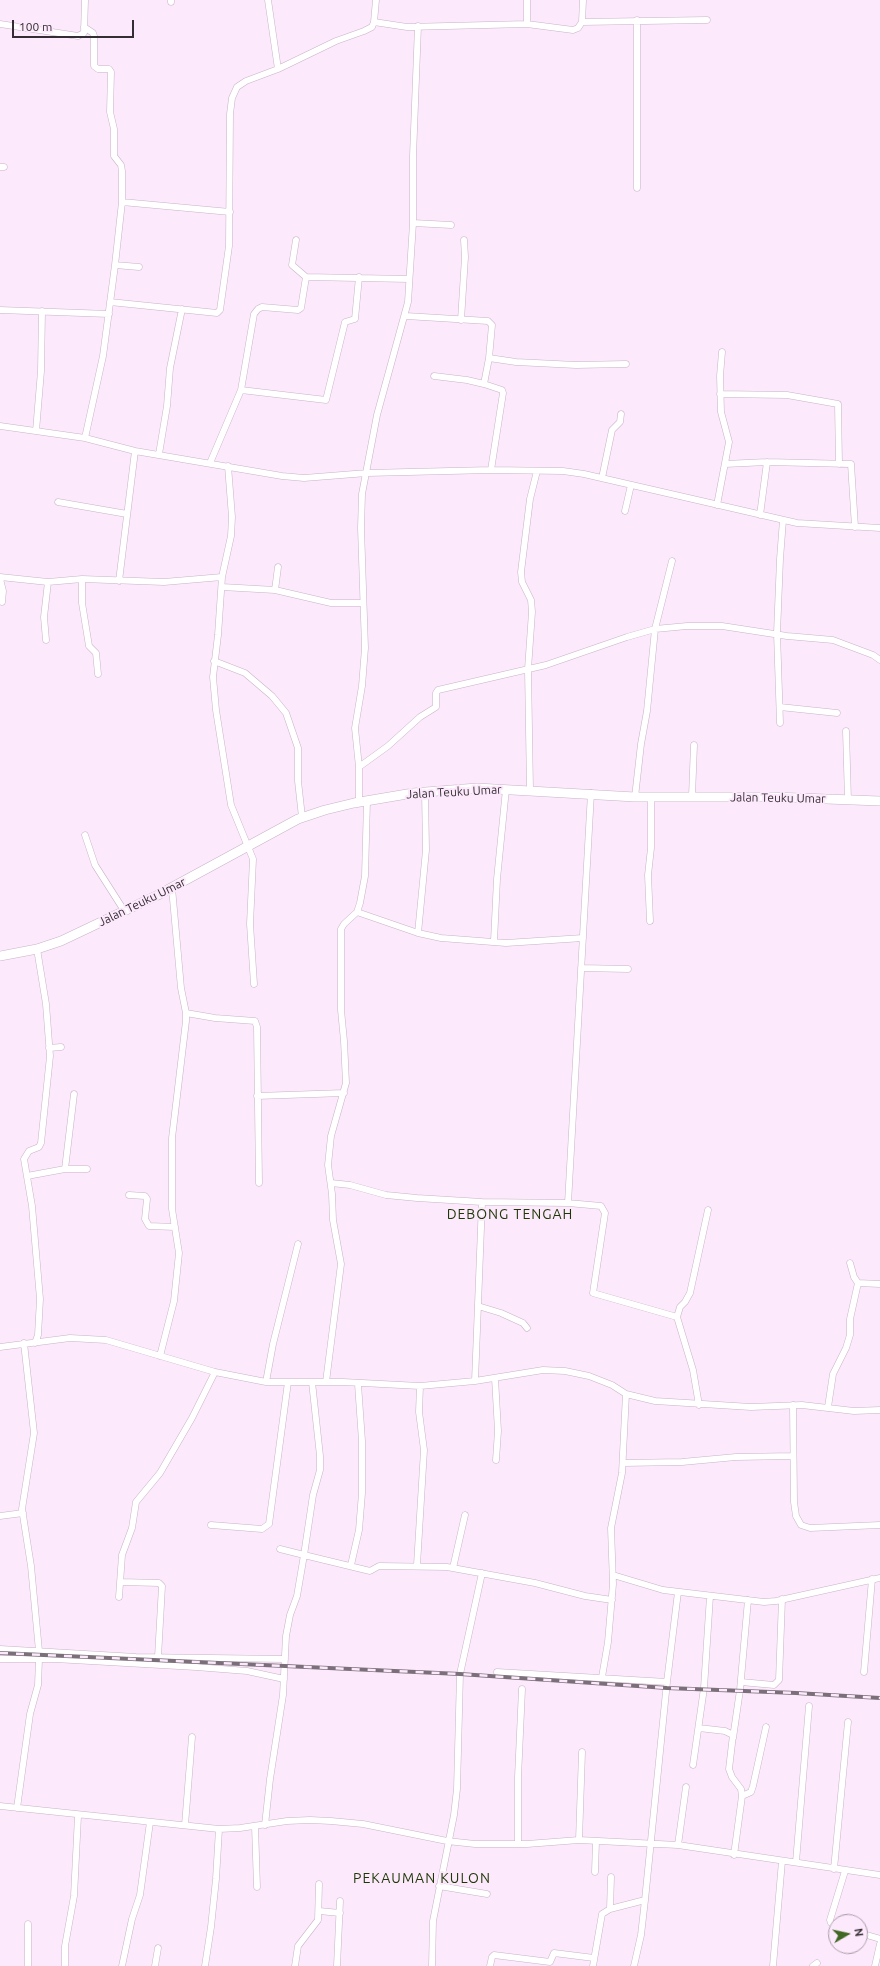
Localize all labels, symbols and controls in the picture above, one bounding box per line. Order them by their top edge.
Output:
scale bar [14,12,136,38]
text: 100 m [19,20,52,33]
street label: Jalan Teuku Umar [406,782,502,802]
street label: Jalan Teuku Umar [730,790,826,806]
street label: Jalan Teuku Umar [96,875,188,929]
district label: DEBONG TENGAH [447,1206,573,1222]
district label: PEKAUMAN KULON [353,1870,491,1886]
north arrow [828,1914,868,1954]
text: N [852,1927,865,1937]

